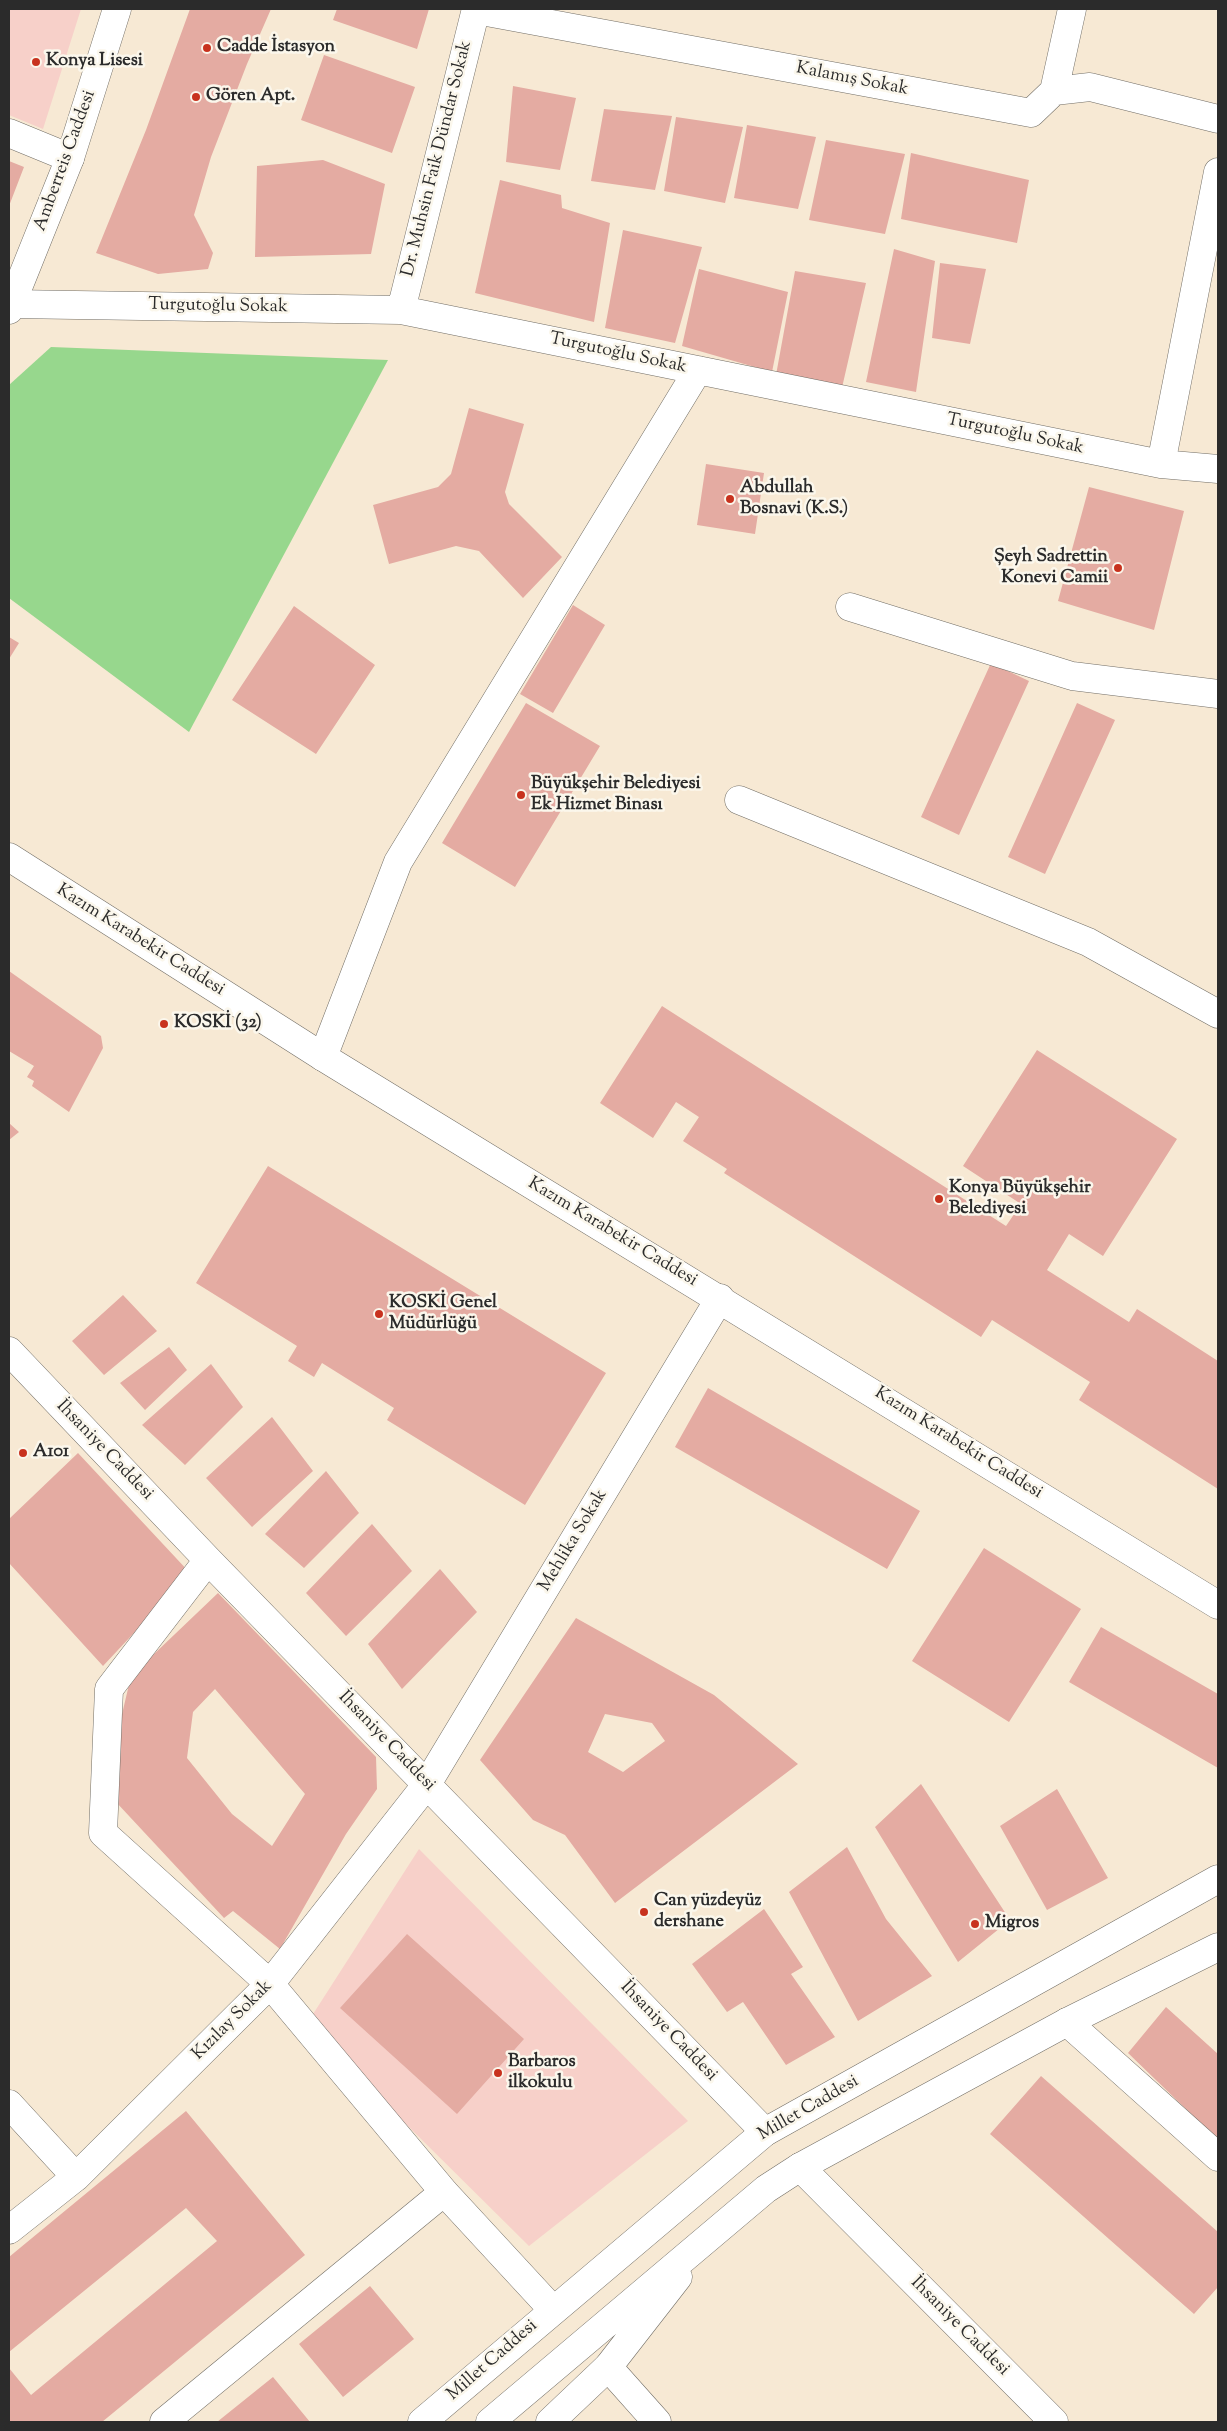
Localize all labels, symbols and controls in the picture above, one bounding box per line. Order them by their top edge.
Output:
place label: Cadde İstasyon [217,37,335,59]
street label: Dr. Muhsin Faik Dündar Sokak [398,39,478,279]
marker: Cadde İstasyon [201,42,213,54]
place label: Konya Lisesi [46,51,143,73]
marker: Konya Lisesi [30,56,42,68]
street label: Kalamış Sokak [794,59,910,101]
place label: Gören Apt. [206,86,295,108]
street label: Amberreis Caddesi [30,88,102,234]
marker: Gören Apt. [190,91,202,103]
street label: Turgutoğlu Sokak [148,295,288,319]
street label: Turgutoğlu Sokak [547,329,689,379]
street label: Turgutoğlu Sokak [944,410,1086,460]
place label: Abdullah Bosnavi (K.S.) [740,478,848,520]
marker: Abdullah Bosnavi (K.S.) [724,493,736,505]
place label: Şeyh Sadrettin Konevi Camii [994,547,1108,590]
marker: Şeyh Sadrettin Konevi Camii [1112,562,1124,574]
place label: Büyükşehir Belediyesi Ek Hizmet Binası [531,774,701,816]
marker: Büyükşehir Belediyesi Ek Hizmet Binası [515,789,527,801]
street label: Kazım Karabekir Caddesi [52,880,228,1002]
place label: KOSKİ (32) [174,1013,262,1035]
marker: KOSKİ (32) [158,1018,170,1030]
street label: Kazım Karabekir Caddesi [523,1174,701,1292]
place label: Konya Büyükşehir Belediyesi [949,1178,1091,1220]
marker: Konya Büyükşehir Belediyesi [933,1193,945,1205]
place label: KOSKİ Genel Müdürlüğü [389,1293,497,1336]
marker: KOSKİ Genel Müdürlüğü [373,1308,385,1320]
street label: Kazım Karabekir Caddesi [870,1383,1046,1505]
street label: İhsaniye Caddesi [51,1396,157,1506]
place label: A101 [33,1442,69,1464]
marker: A101 [17,1447,29,1459]
street label: Mehlika Sokak [535,1486,613,1596]
street label: İhsaniye Caddesi [333,1687,439,1797]
place label: Can yüzdeyüz dershane [654,1891,761,1934]
marker: Can yüzdeyüz dershane [638,1906,650,1918]
place label: Migros [985,1913,1039,1935]
marker: Migros [969,1918,981,1930]
street label: Kızılay Sokak [188,1976,278,2066]
street label: İhsaniye Caddesi [615,1977,721,2087]
place label: Barbaros ilkokulu [508,2052,576,2094]
marker: Barbaros ilkokulu [492,2067,504,2079]
street label: Millet Caddesi [755,2071,863,2147]
street label: İhsaniye Caddesi [905,2273,1013,2381]
street label: Millet Caddesi [443,2316,543,2406]

